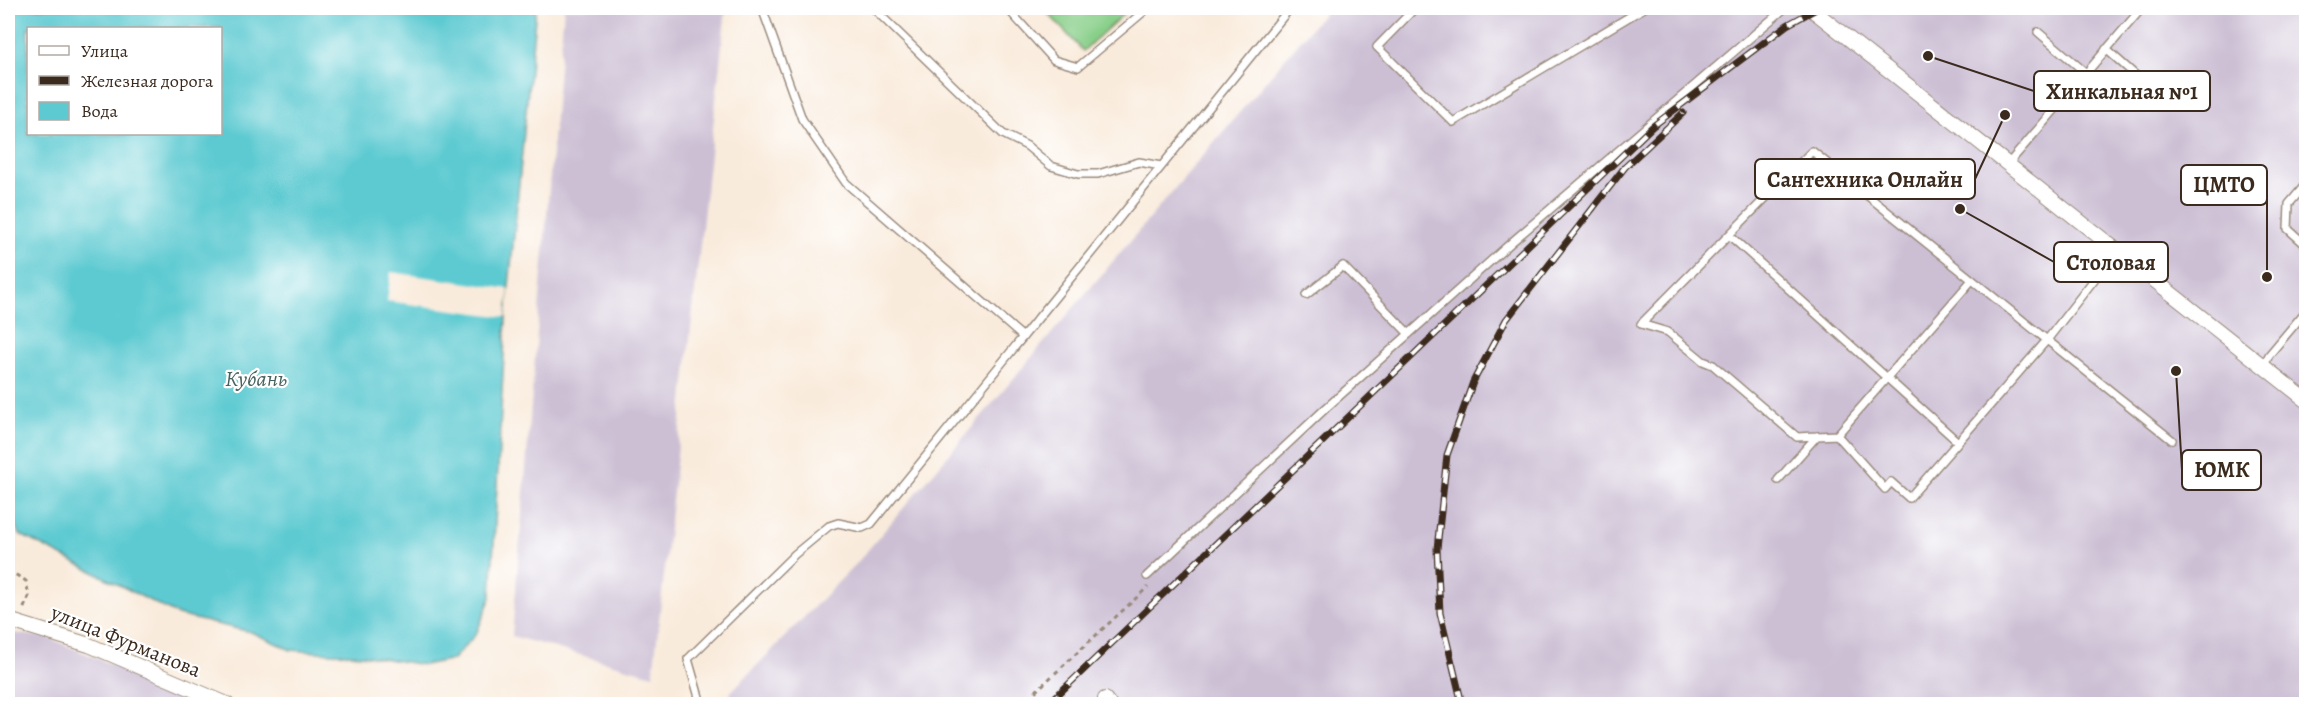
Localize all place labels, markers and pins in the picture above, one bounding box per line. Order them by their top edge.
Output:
callout: Хинкальная №1 [2034,71,2210,111]
callout: Сантехника Онлайн [1755,159,1975,199]
callout: ЦМТО [2181,165,2267,205]
callout: Столовая [2054,242,2168,282]
callout: ЮМК [2182,450,2261,490]

